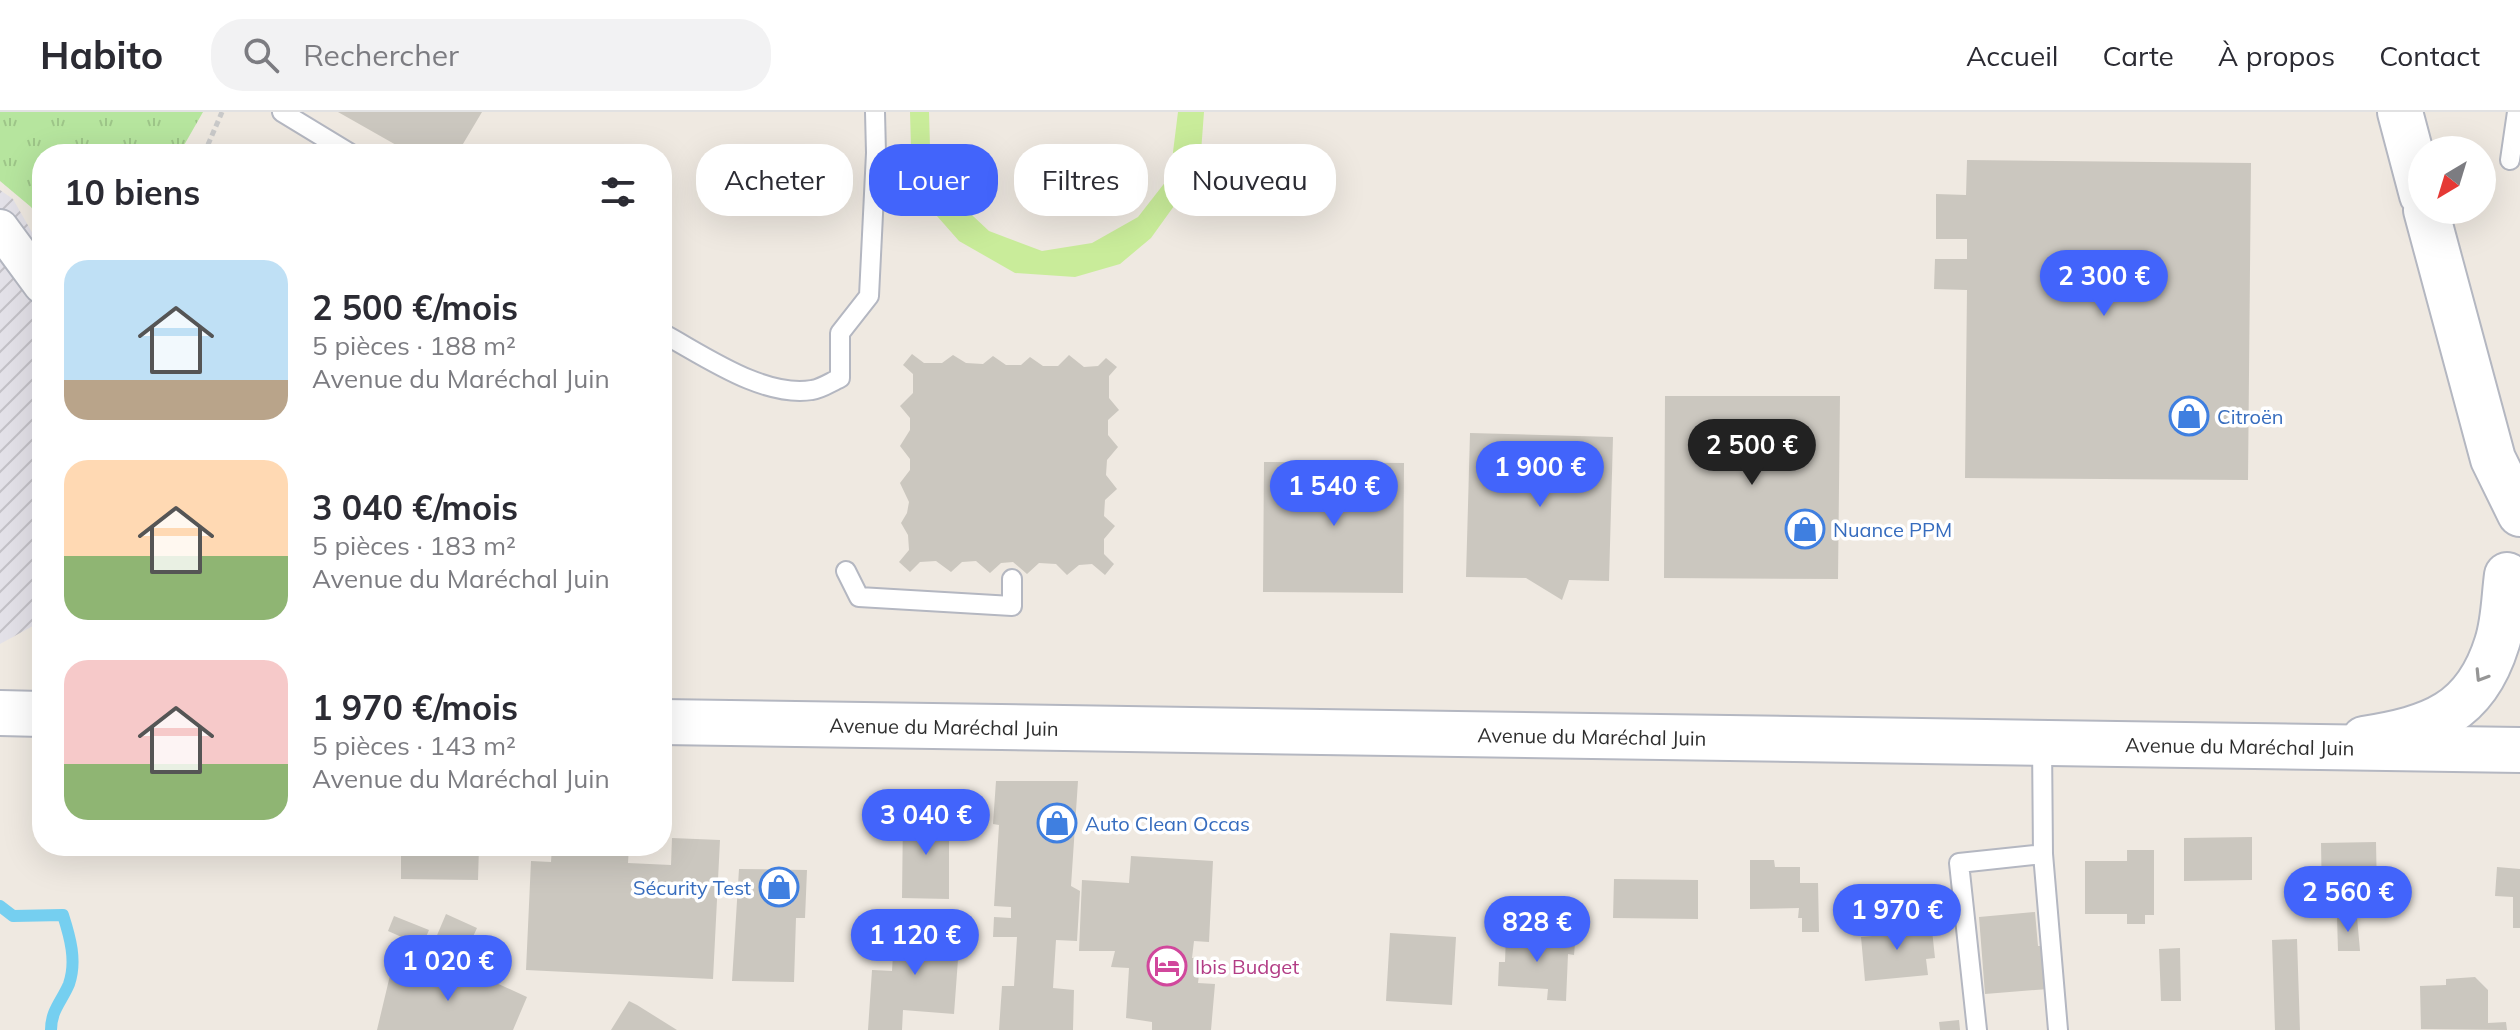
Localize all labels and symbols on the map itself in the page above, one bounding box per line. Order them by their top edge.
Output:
north arrow [2408,136,2496,224]
pin: 2 300 € [2030,250,2178,318]
shop icon: Citroën [2168,395,2210,437]
place label: Citroën [2217,404,2284,429]
pin: 2 500 € [1678,419,1826,487]
pin: 1 900 € [1466,441,1614,509]
pin: 1 540 € [1260,460,1408,528]
shop icon: Nuance PPM [1784,508,1826,550]
place label: Nuance PPM [1833,517,1952,542]
one-way arrow [2476,667,2491,682]
street label: Avenue du Maréchal Juin [829,712,1059,740]
street label: Avenue du Maréchal Juin [1477,722,1707,750]
street label: Avenue du Maréchal Juin [2125,732,2355,760]
pin: 3 040 € [852,789,1000,857]
shop icon: Auto Clean Occas [1036,802,1078,844]
place label: Auto Clean Occas [1085,811,1250,836]
shop icon: Sécurity Test [758,866,800,908]
pin: 2 560 € [2274,866,2422,934]
place label: Sécurity Test [633,875,751,900]
pin: 1 970 € [1823,884,1971,952]
pin: 828 € [1481,896,1593,964]
pin: 1 120 € [841,909,989,977]
pin: 1 020 € [374,935,522,1003]
hotel icon: Ibis Budget [1146,945,1188,987]
place label: Ibis Budget [1195,954,1299,979]

